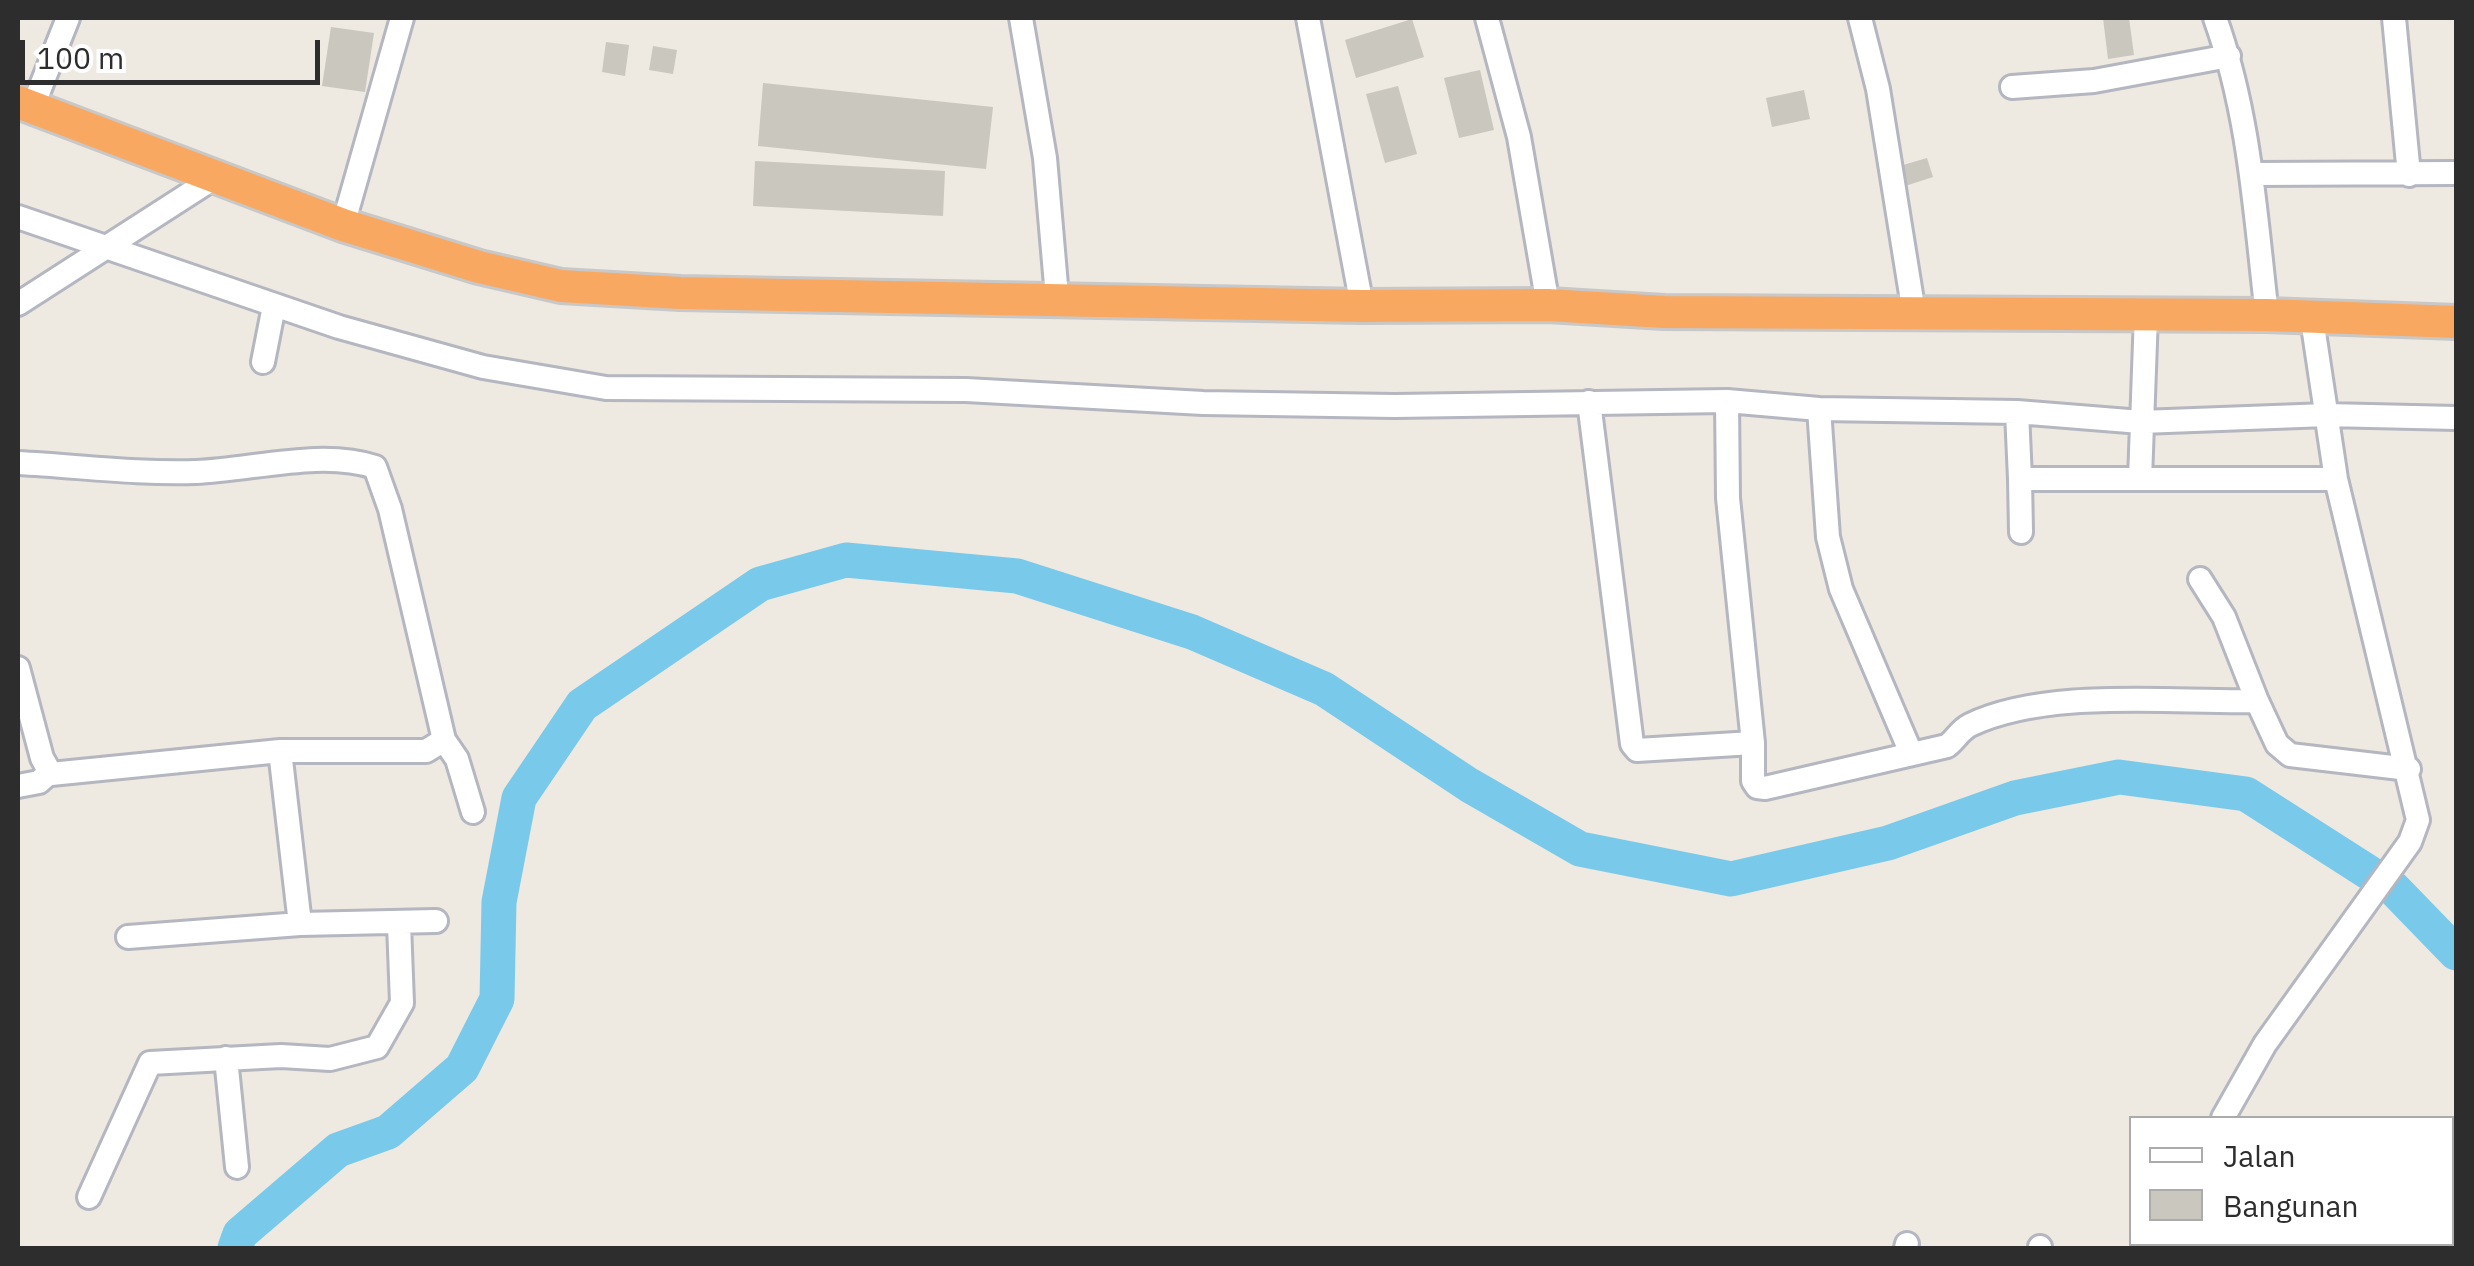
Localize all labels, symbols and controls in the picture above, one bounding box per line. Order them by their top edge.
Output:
scale bar [25,20,325,82]
text: 100 m [37,38,124,77]
legend [2129,1116,2454,1246]
text: Jalan [2223,1136,2296,1175]
text: Bangunan [2223,1186,2359,1225]

